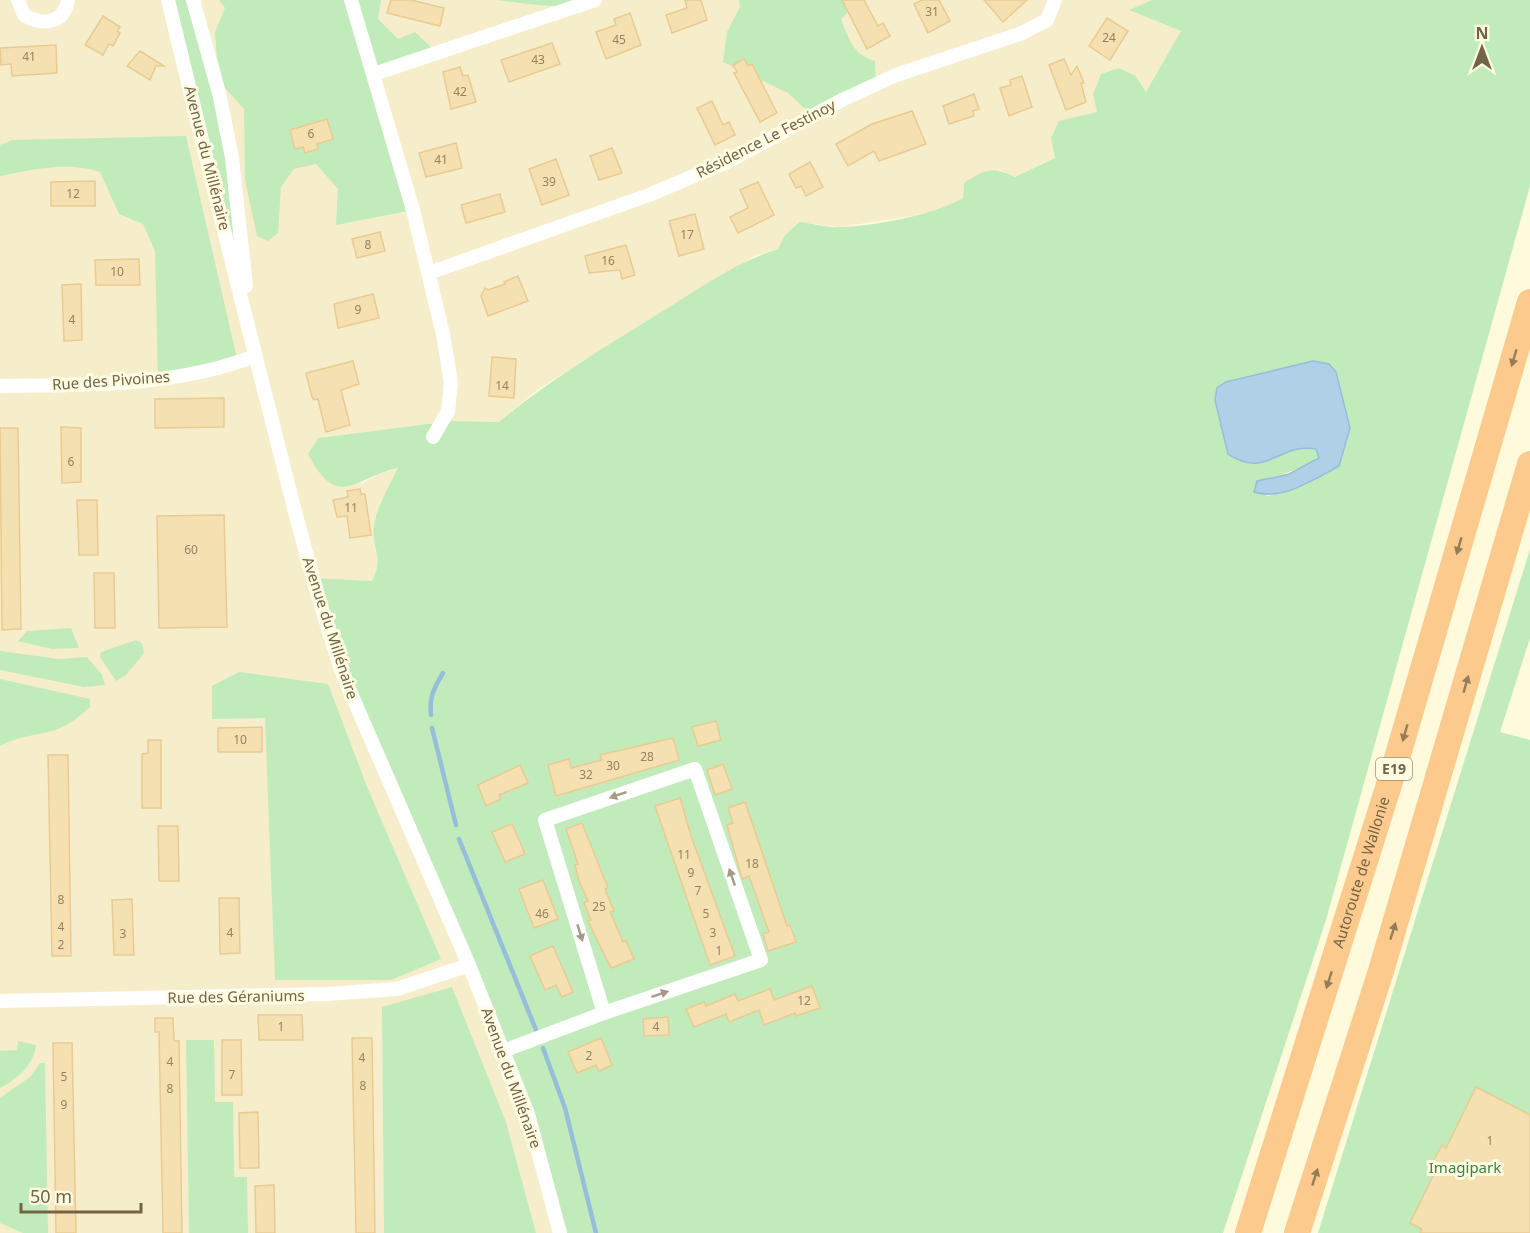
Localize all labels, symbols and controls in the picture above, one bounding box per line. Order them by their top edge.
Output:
house number: 31 [925,3,939,20]
north arrow [1452,18,1512,78]
text: N [1475,22,1489,44]
house number: 24 [1102,29,1116,46]
house number: 45 [612,31,626,48]
house number: 41 [22,48,36,65]
house number: 43 [531,51,545,68]
street label: Avenue du Millénaire [180,83,236,232]
house number: 42 [453,83,467,100]
street label: Résidence Le Festinoy [692,94,839,182]
house number: 6 [308,125,315,142]
house number: 41 [434,151,448,168]
house number: 39 [542,173,556,190]
house number: 12 [66,185,80,202]
house number: 17 [680,226,694,243]
house number: 8 [365,236,372,253]
house number: 16 [601,252,615,269]
house number: 10 [110,263,124,280]
house number: 9 [355,301,362,318]
house number: 4 [69,311,76,328]
one-way arrow [1509,349,1518,367]
street label: Rue des Pivoines [51,366,171,394]
house number: 14 [495,377,509,394]
house number: 6 [68,453,75,470]
house number: 11 [344,499,358,516]
one-way arrow [1454,537,1463,555]
house number: 60 [184,541,198,558]
street label: Avenue du Millénaire [298,554,363,701]
one-way arrow [1462,675,1471,693]
one-way arrow [1400,724,1409,742]
house number: 10 [233,731,247,748]
house number: 28 [640,748,654,765]
house number: 30 [606,757,620,774]
road number: E19 [1376,758,1412,780]
house number: 32 [579,766,593,783]
one-way arrow [609,791,627,801]
street label: Autoroute de Wallonie [1327,794,1394,950]
house number: 11 [677,846,691,863]
house number: 18 [745,855,759,872]
house number: 9 [688,864,695,881]
one-way arrow [727,868,737,886]
house number: 7 [695,882,702,899]
house number: 8 [58,891,65,908]
house number: 25 [592,898,606,915]
house number: 46 [535,905,549,922]
house number: 5 [703,905,710,922]
house number: 4 [58,918,65,935]
one-way arrow [1389,922,1398,940]
house number: 4 [227,924,234,941]
one-way arrow [576,924,585,942]
house number: 3 [710,924,717,941]
house number: 3 [120,925,127,942]
house number: 2 [58,936,65,953]
house number: 1 [716,942,722,959]
one-way arrow [1324,971,1334,989]
street label: Rue des Géraniums [167,985,305,1007]
one-way arrow [651,989,669,999]
house number: 12 [797,992,811,1009]
street label: Avenue du Millénaire [477,1004,547,1151]
house number: 1 [278,1018,284,1035]
house number: 4 [653,1018,660,1035]
house number: 2 [586,1047,593,1064]
house number: 4 [359,1049,366,1066]
house number: 4 [167,1053,174,1070]
house number: 7 [229,1066,236,1083]
house number: 5 [61,1068,68,1085]
house number: 8 [360,1077,367,1094]
house number: 8 [167,1080,174,1097]
house number: 9 [61,1096,68,1113]
house number: 1 [1487,1132,1493,1149]
park label: Imagipark [1429,1157,1501,1177]
one-way arrow [1311,1168,1320,1186]
scale bar [21,1176,141,1214]
text: 50 m [30,1184,72,1208]

